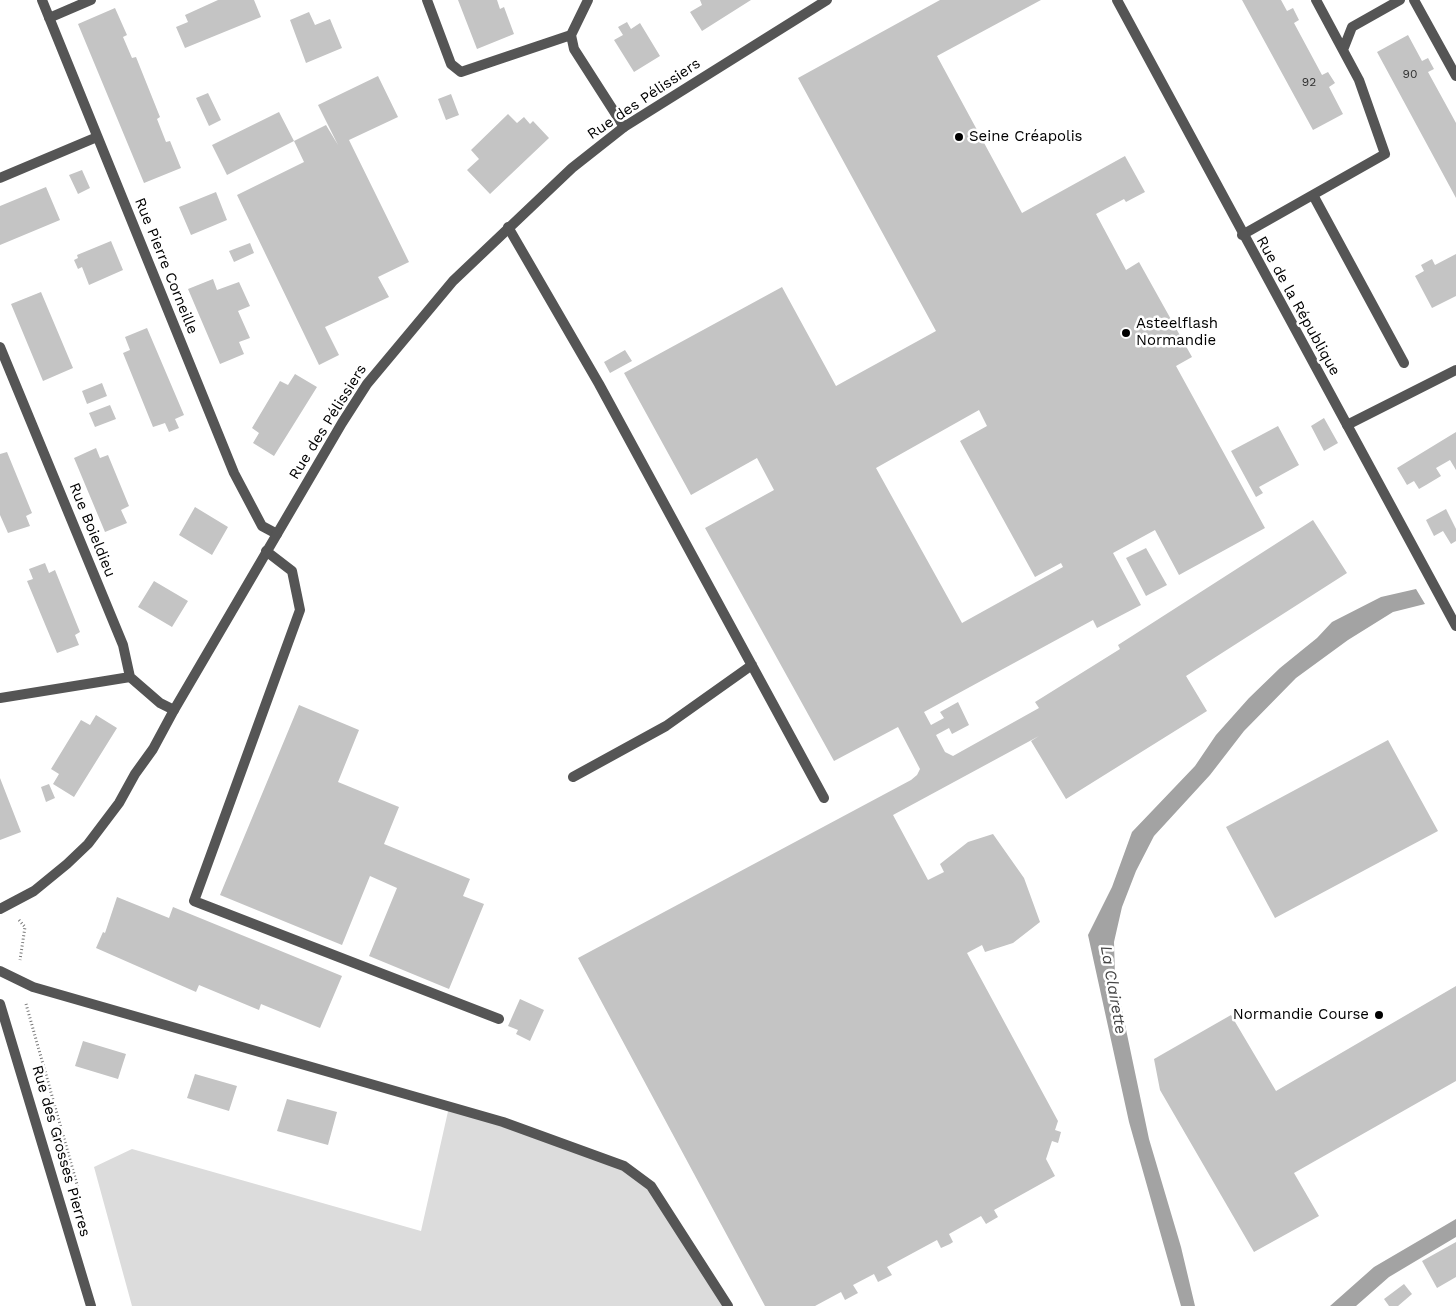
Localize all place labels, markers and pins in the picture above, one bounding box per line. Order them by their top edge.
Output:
place label: Seine Créapolis [969,128,1083,146]
marker: Seine Créapolis [953,131,965,143]
place label: Asteelflash Normandie [1136,315,1218,350]
marker: Asteelflash Normandie [1120,327,1132,339]
place label: Normandie Course [1233,1006,1369,1024]
marker: Normandie Course [1373,1009,1385,1021]

